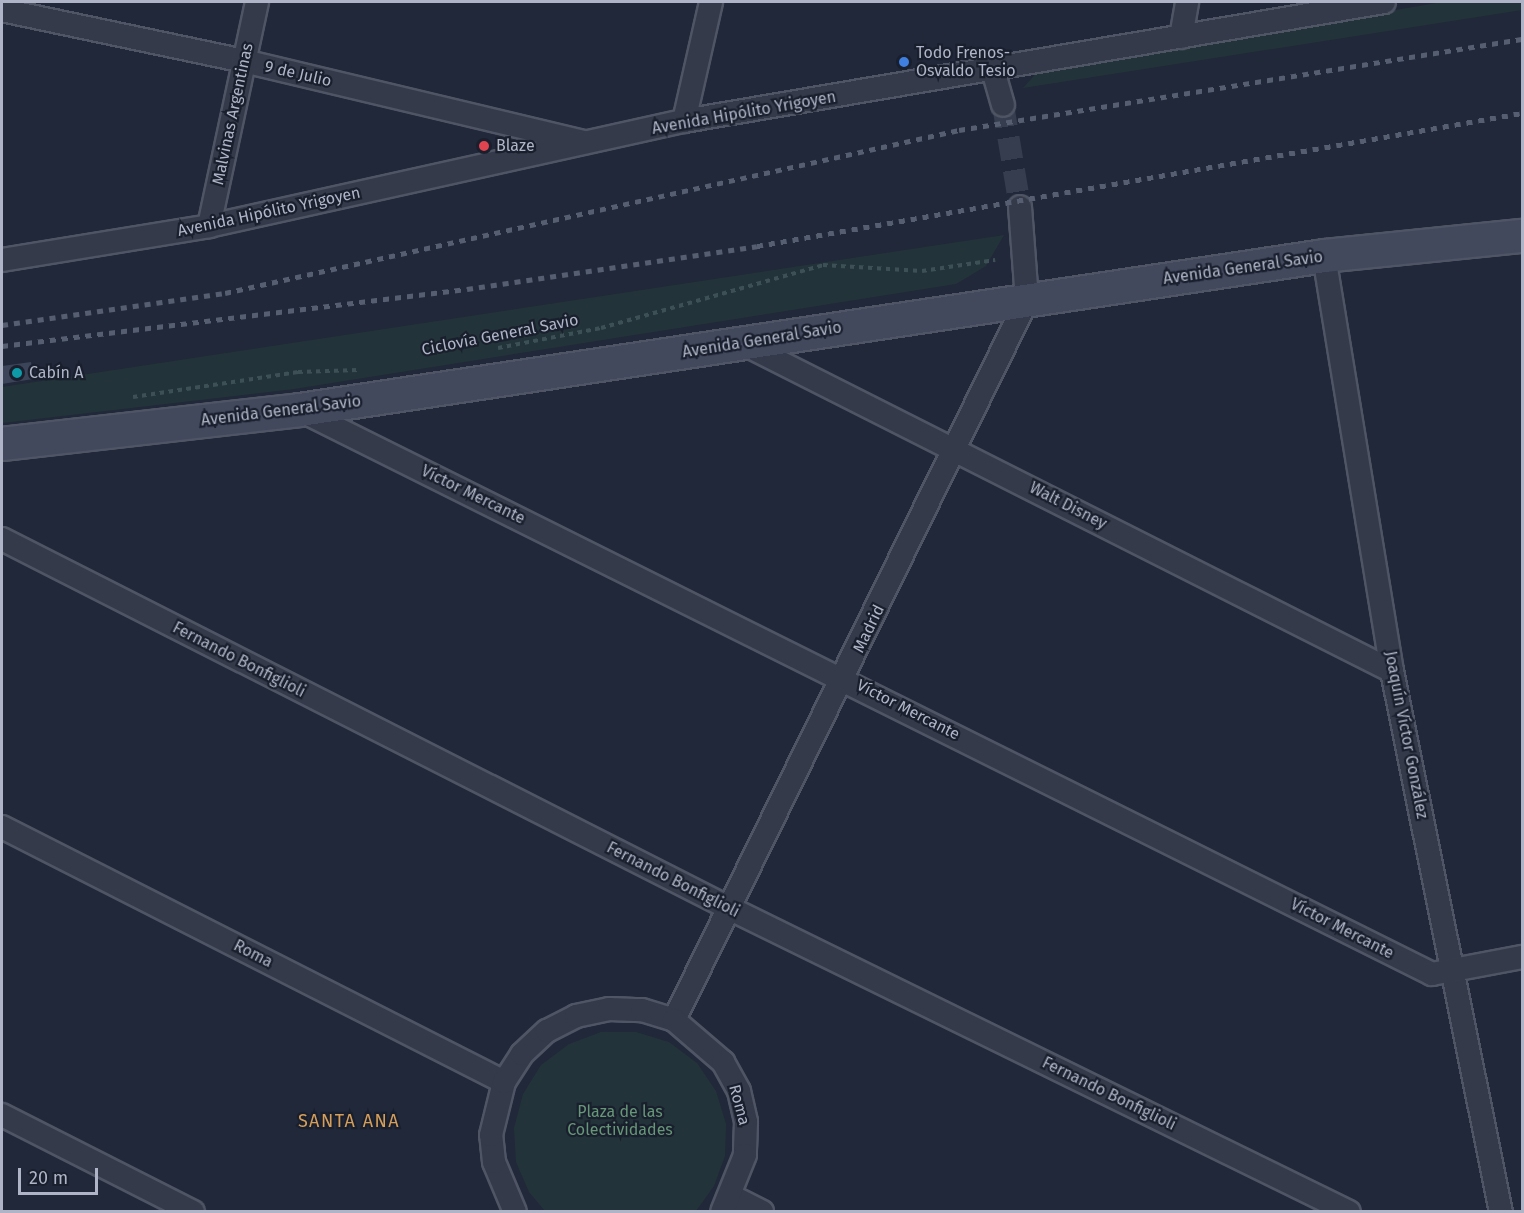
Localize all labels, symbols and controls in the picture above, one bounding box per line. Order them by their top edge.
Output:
street label: Malvinas Argentinas [209,41,257,187]
place label: Todo Frenos- Osvaldo Tesio [916,43,1016,81]
marker: Todo Frenos- Osvaldo Tesio [897,55,911,69]
street label: 9 de Julio [263,57,333,91]
street label: Avenida Hipólito Yrigoyen [650,87,838,139]
place label: Blaze [496,136,535,156]
marker: Blaze [477,139,491,153]
street label: Avenida Hipólito Yrigoyen [176,183,362,241]
street label: Avenida General Savio [1162,247,1324,289]
street label: Ciclovía General Savio [420,310,580,360]
street label: Avenida General Savio [681,318,843,362]
place label: Cabín A [29,363,83,383]
marker: Cabín A [10,366,24,380]
street label: Avenida General Savio [200,392,362,430]
street label: Víctor Mercante [418,462,528,528]
street label: Walt Disney [1026,478,1110,534]
street label: Madrid [849,602,889,656]
street label: Fernando Bonfiglioli [169,618,309,702]
street label: Joaquín Víctor González [1380,649,1432,821]
street label: Víctor Mercante [853,676,963,744]
street label: Fernando Bonfiglioli [603,838,743,922]
street label: Víctor Mercante [1287,895,1397,963]
street label: Roma [230,936,276,972]
street label: Fernando Bonfiglioli [1039,1053,1179,1135]
street label: Roma [724,1083,754,1127]
park label: Plaza de las Colectividades [567,1102,673,1140]
district label: SANTA ANA [298,1110,400,1132]
scale bar [21,1156,100,1194]
text: 20 m [29,1167,68,1189]

